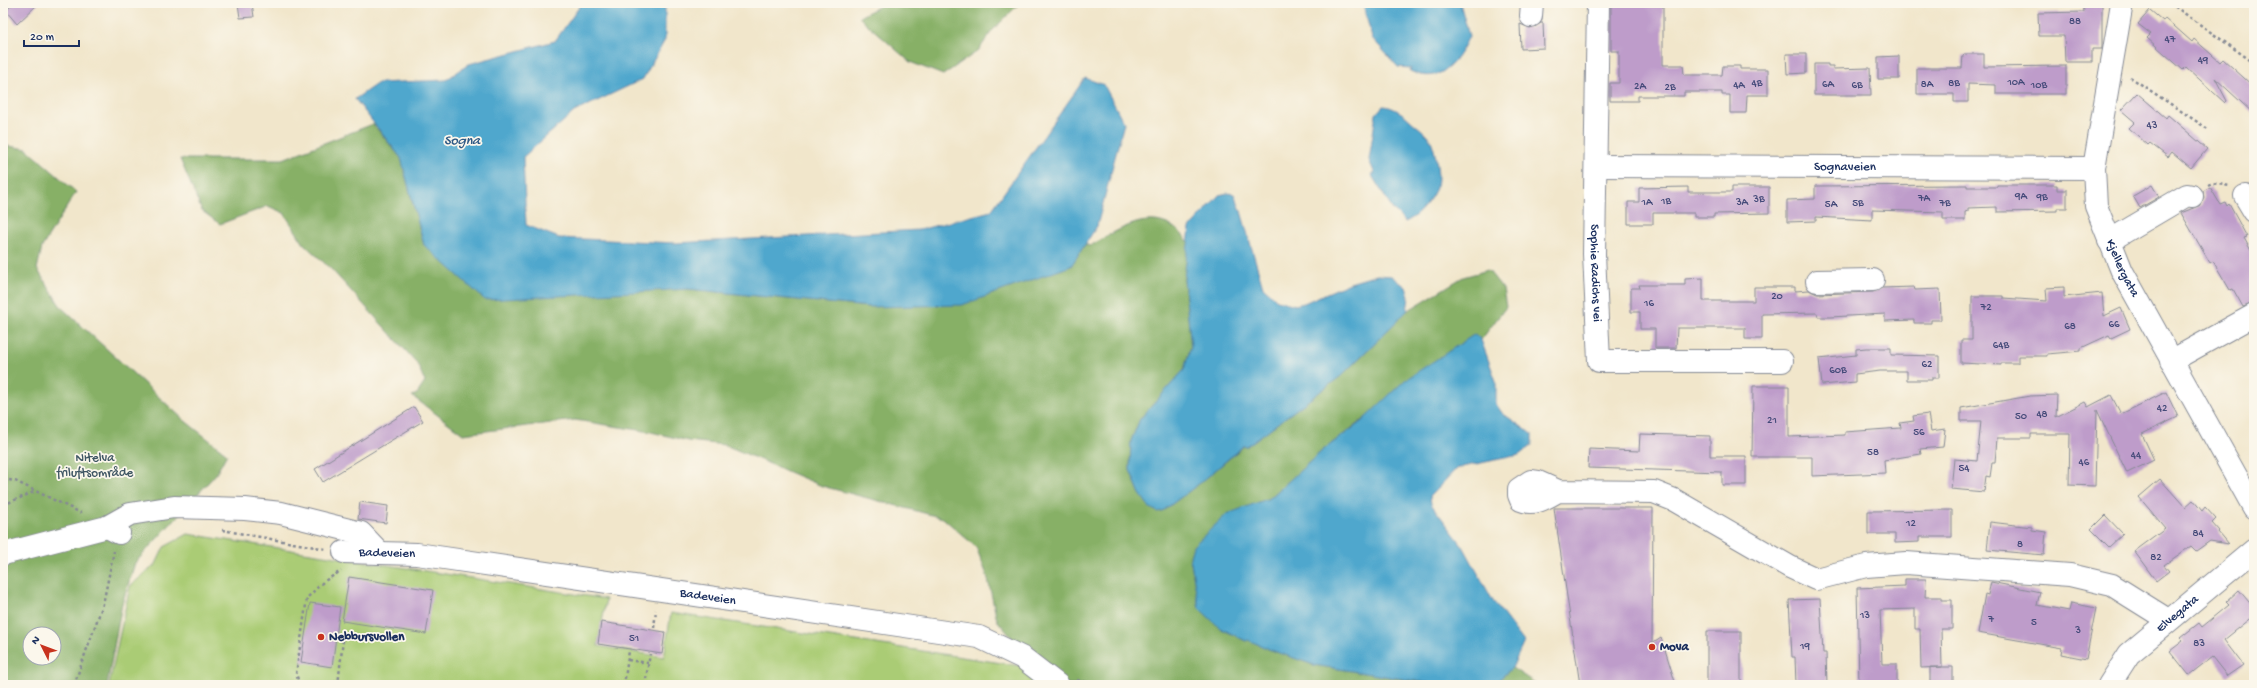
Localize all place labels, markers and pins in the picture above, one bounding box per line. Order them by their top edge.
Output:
place label: Nebbursvollen [329,630,405,645]
marker: Nebbursvollen [316,632,326,642]
place label: Mova [1660,640,1689,655]
marker: Mova [1647,642,1657,652]

